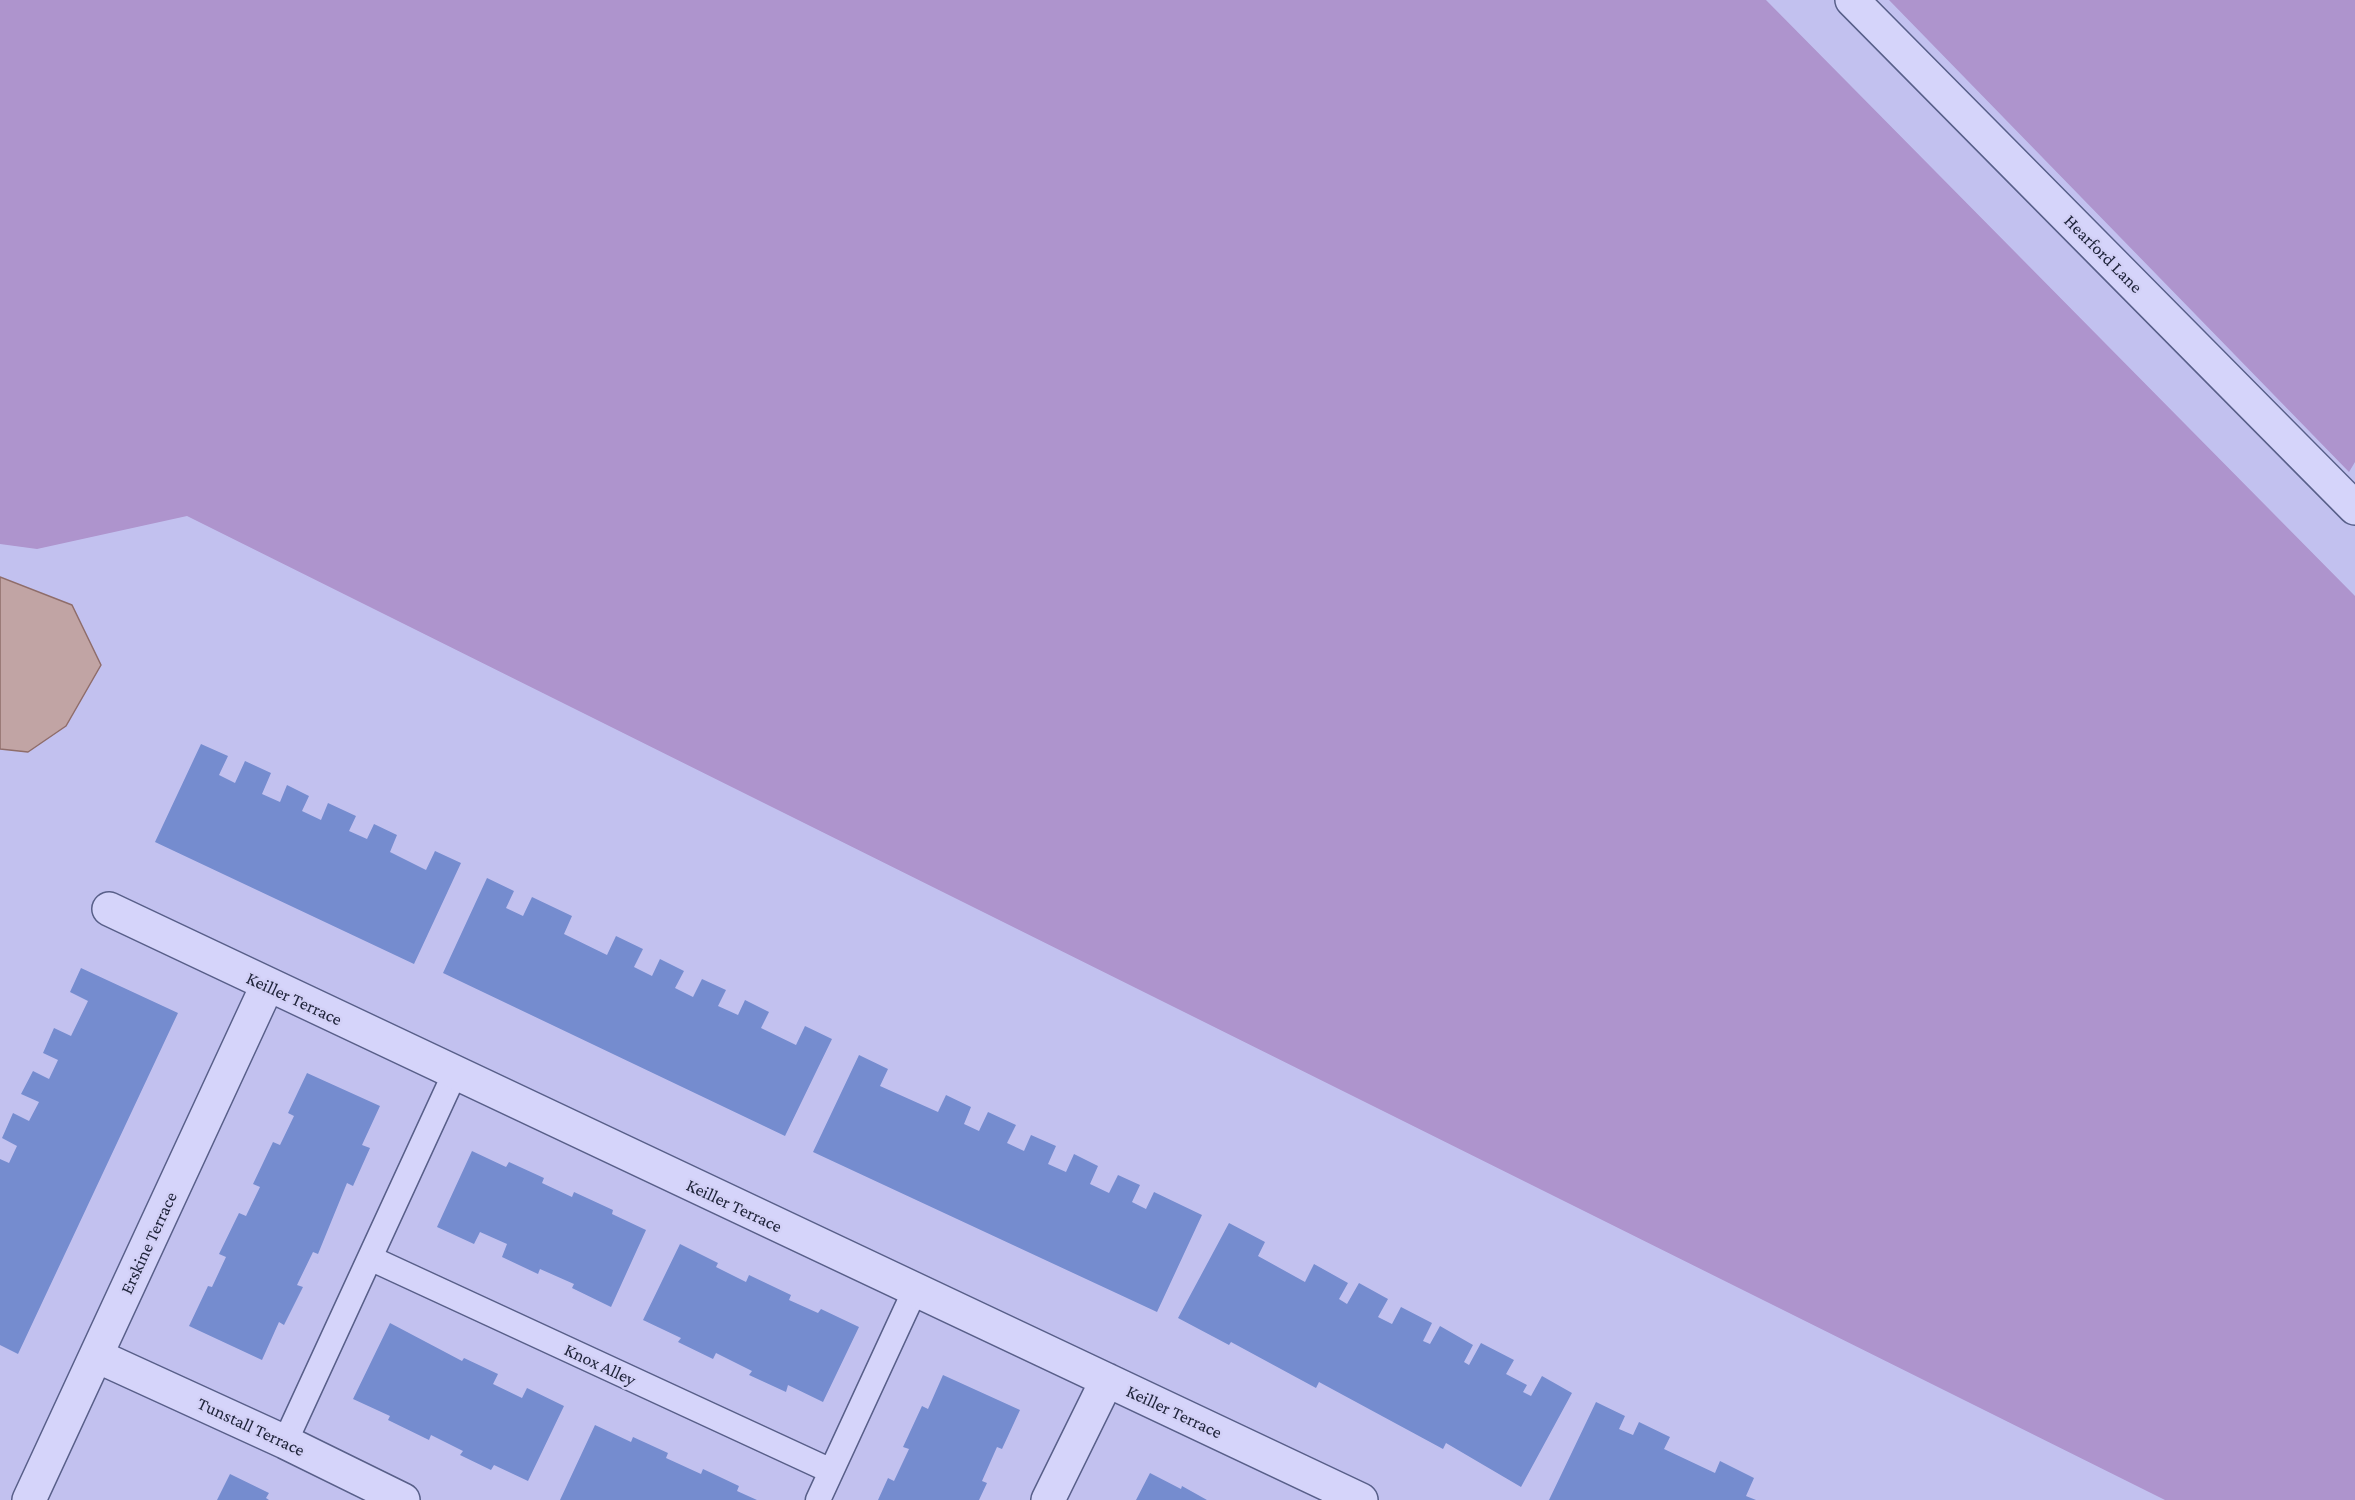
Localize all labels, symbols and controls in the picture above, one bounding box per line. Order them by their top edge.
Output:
street label: Hearford Lane [2059,210,2147,298]
street label: Keiller Terrace [243,967,345,1031]
street label: Keiller Terrace [683,1174,785,1238]
street label: Erskine Terrace [116,1188,182,1298]
street label: Knox Alley [561,1339,639,1391]
street label: Keiller Terrace [1123,1380,1225,1444]
street label: Tunstall Terrace [194,1393,308,1461]

